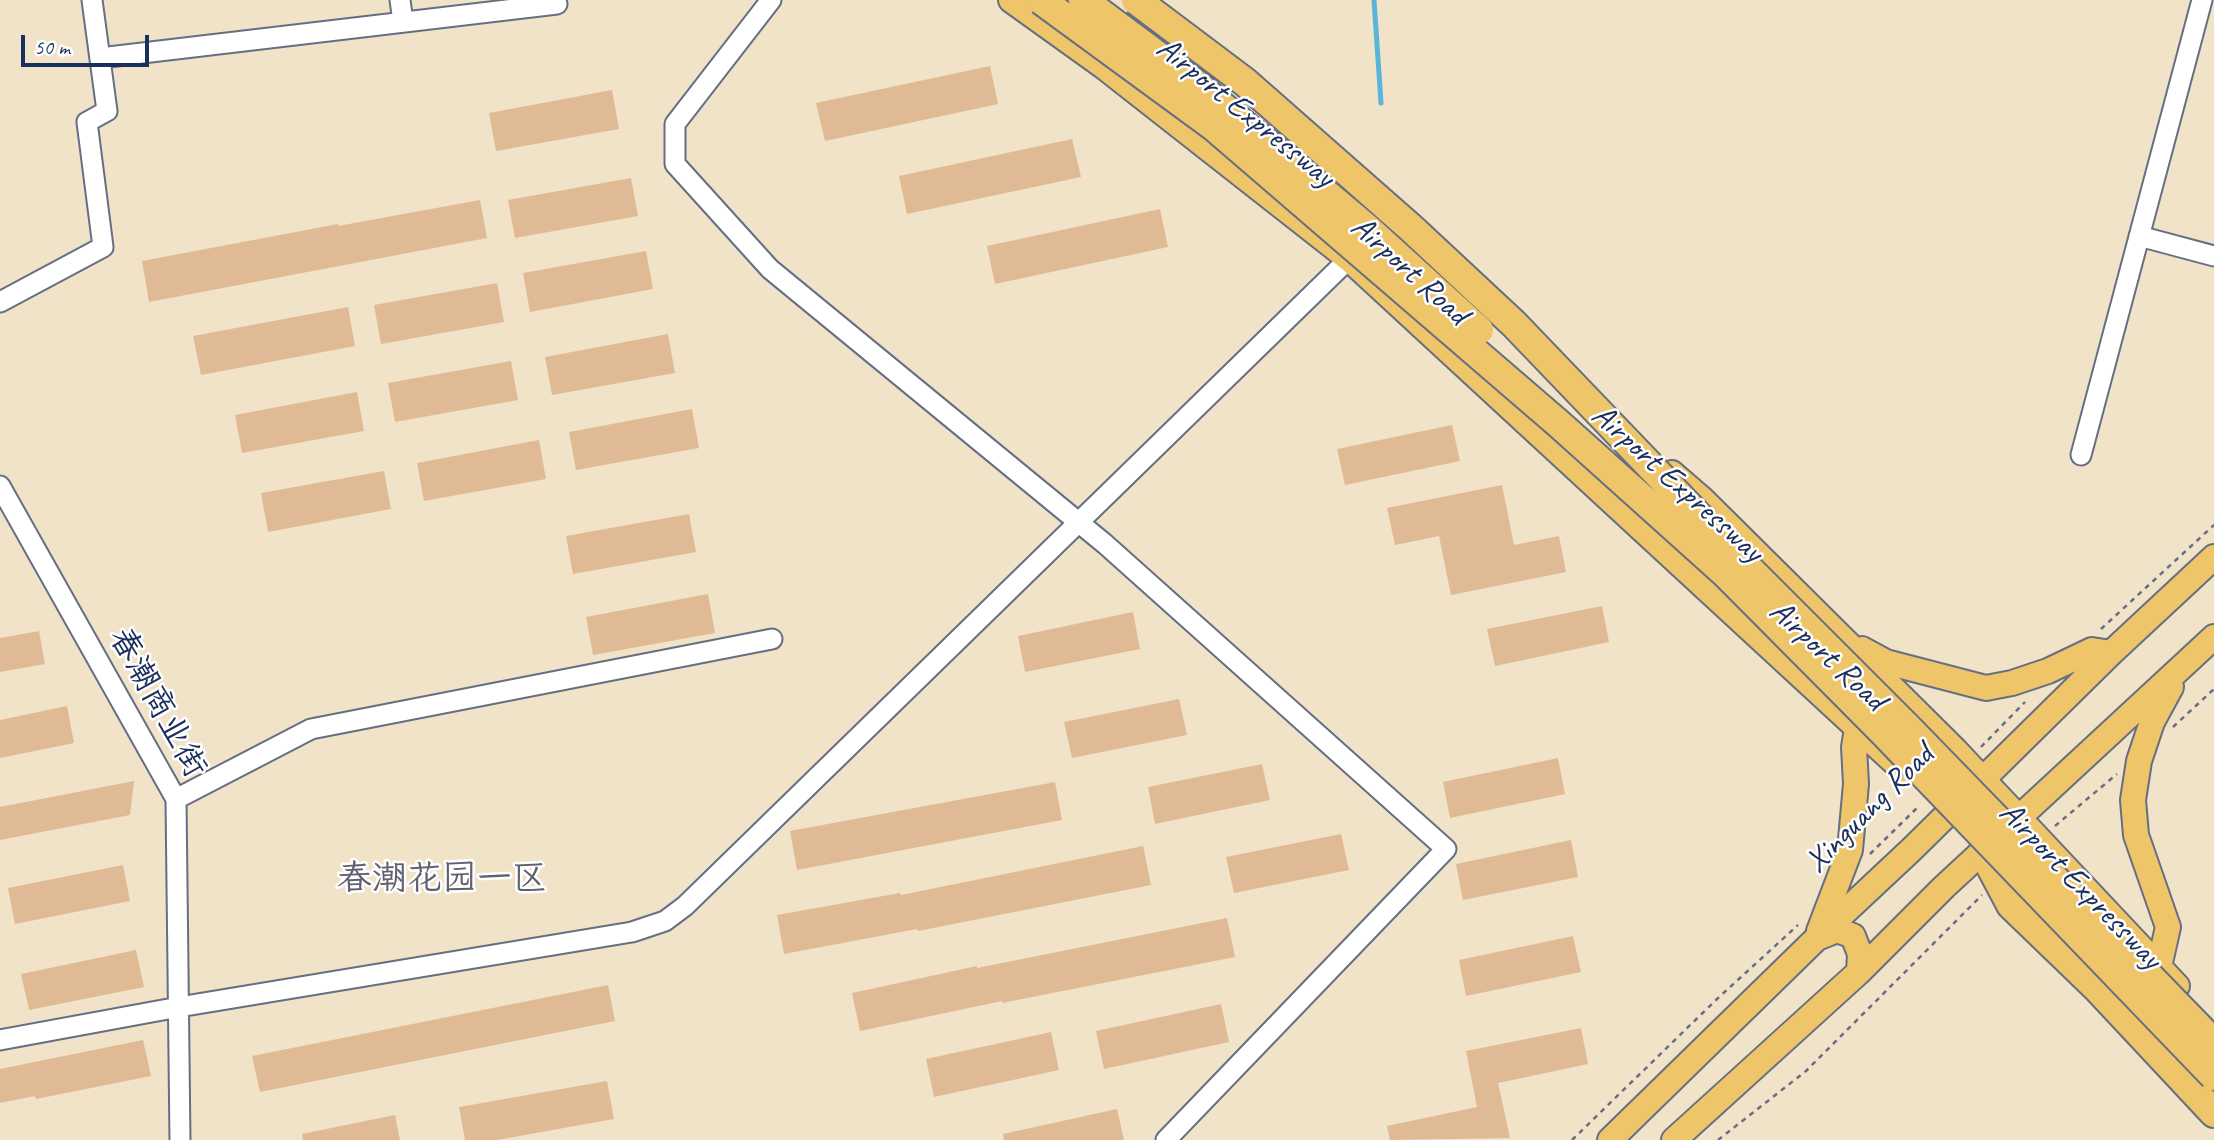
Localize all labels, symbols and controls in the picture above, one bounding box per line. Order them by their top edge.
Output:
scale bar [24,21,152,65]
street label: Airport Expressway [1148,29,1342,197]
text: 50 m [34,34,70,60]
street label: Airport Road [1342,208,1476,334]
street label: Airport Expressway [1583,396,1771,572]
street label: Airport Road [1761,592,1893,720]
street label: 春潮商业街 [100,621,214,785]
street label: Xinguang Road [1797,736,1943,882]
street label: Airport Expressway [1990,794,2170,978]
district label: 春潮花园一区 [337,859,547,901]

